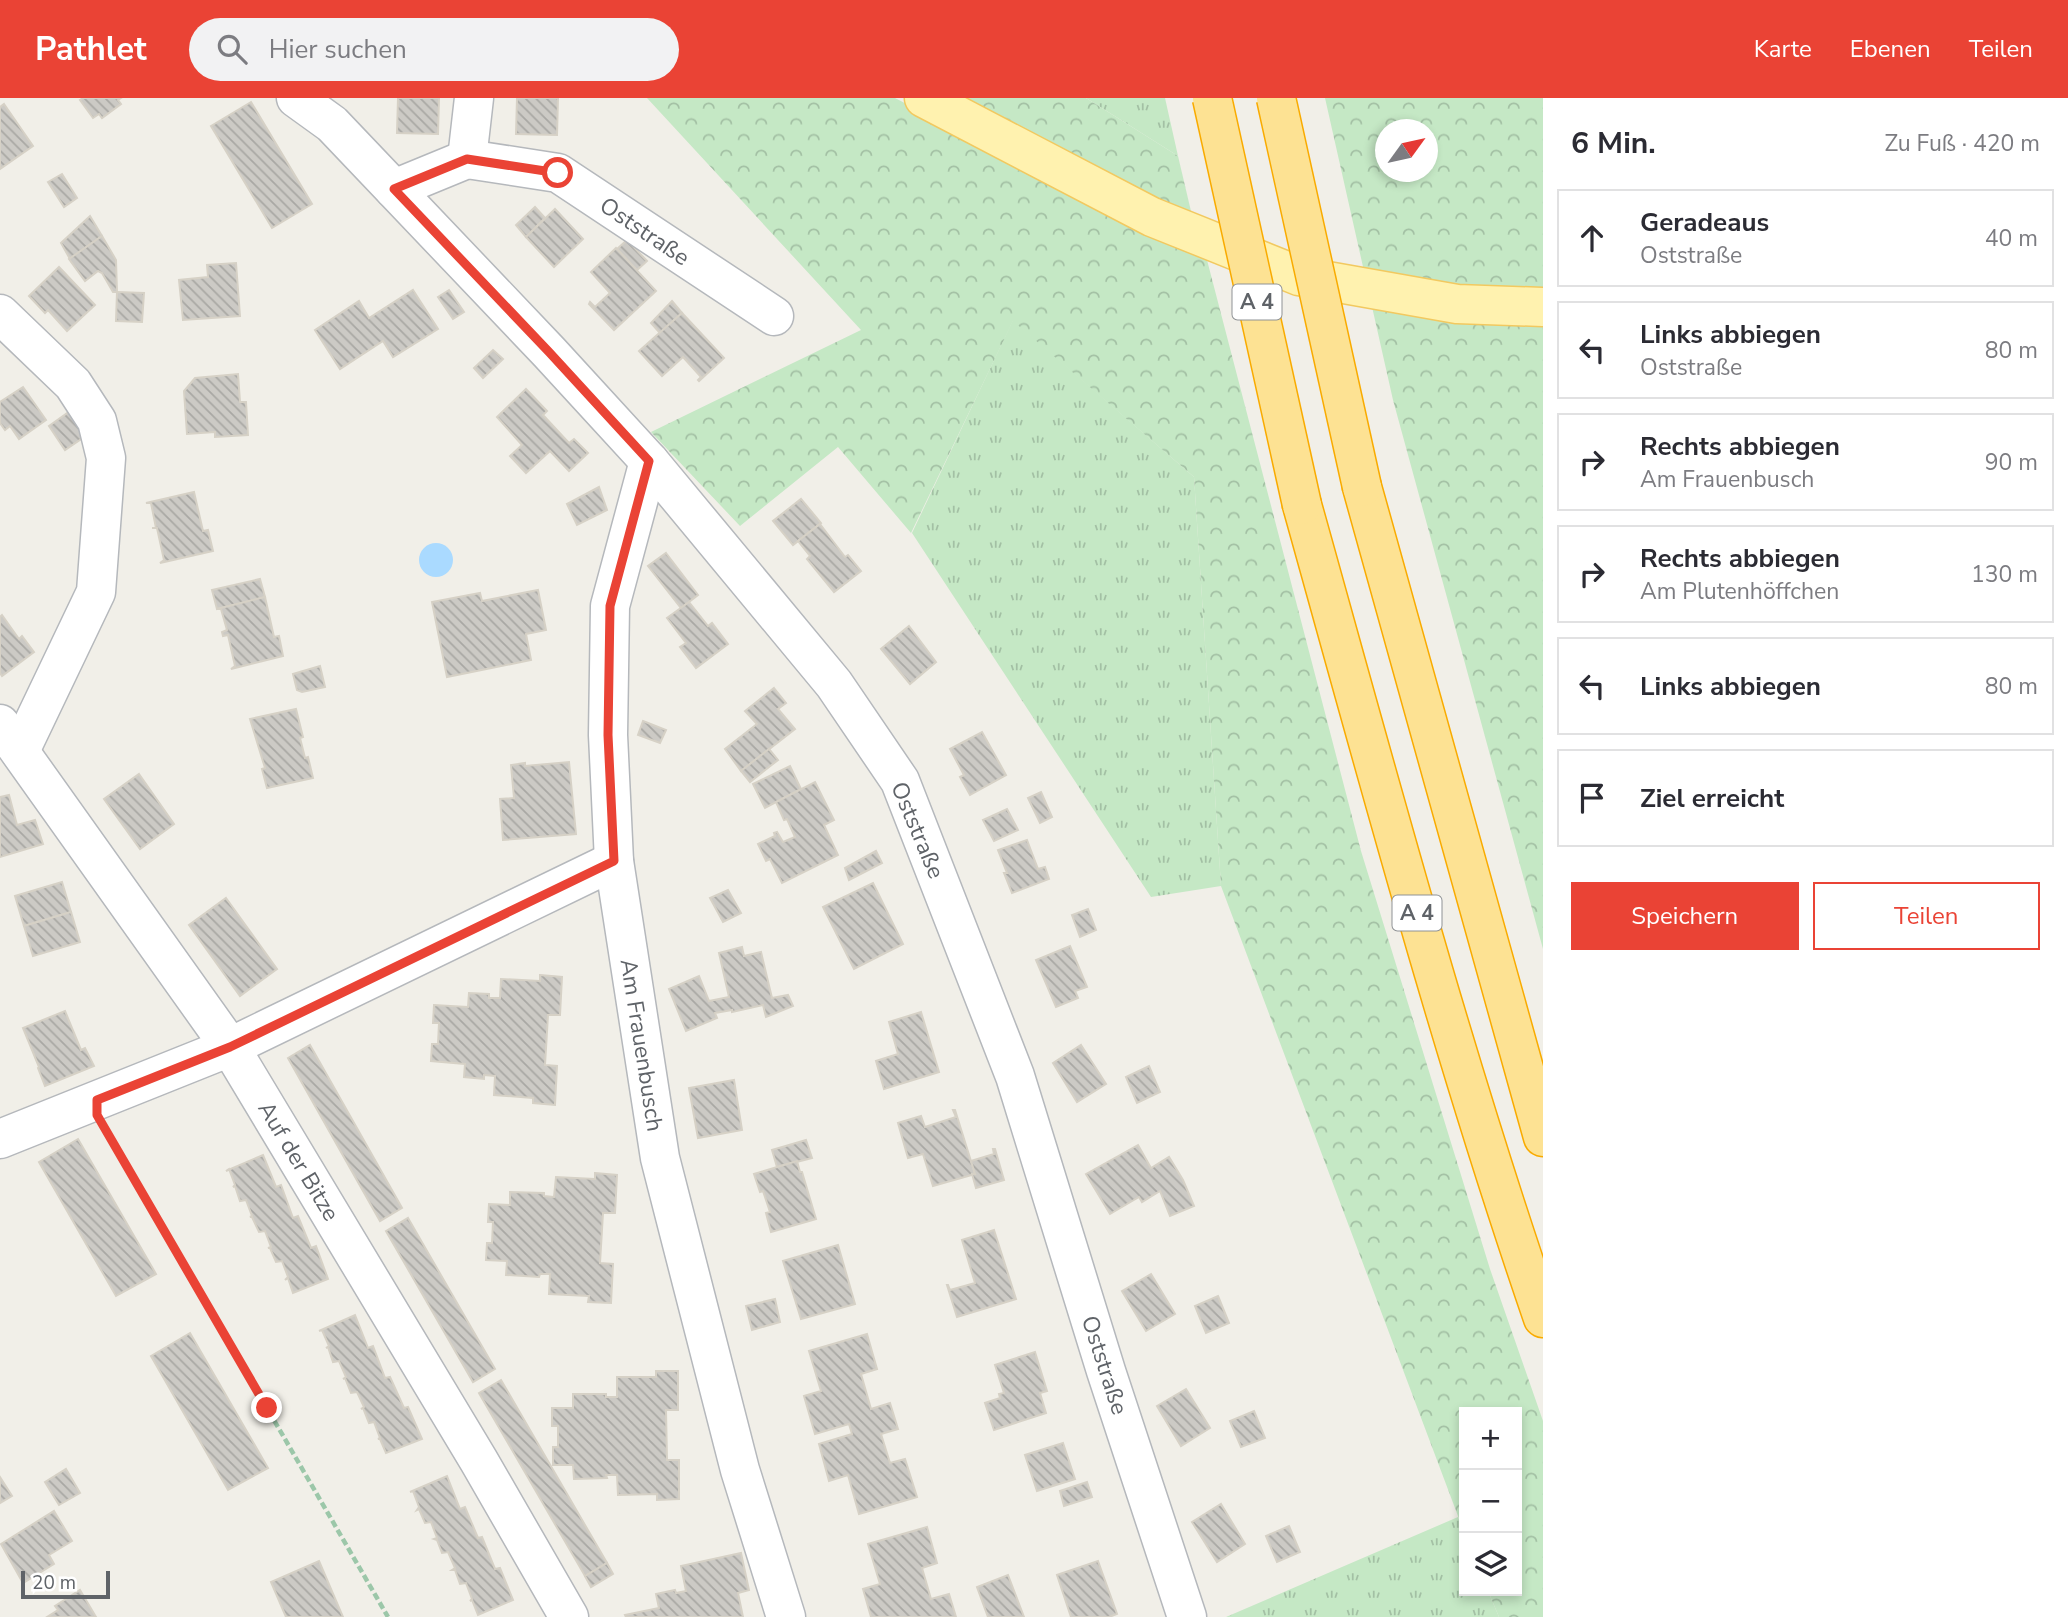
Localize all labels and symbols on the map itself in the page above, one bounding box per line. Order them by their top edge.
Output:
north arrow [1375,119,1438,182]
route start [542,157,573,188]
street label: Oststraße [594,190,696,273]
road number: A 4 [1232,284,1282,320]
street label: Oststraße [883,777,952,883]
road number: A 4 [1392,896,1442,930]
street label: Am Frauenbusch [613,957,670,1134]
street label: Auf der Bitze [251,1096,347,1227]
street label: Oststraße [1074,1312,1135,1419]
route end [251,1392,282,1423]
scale bar [21,1568,110,1600]

